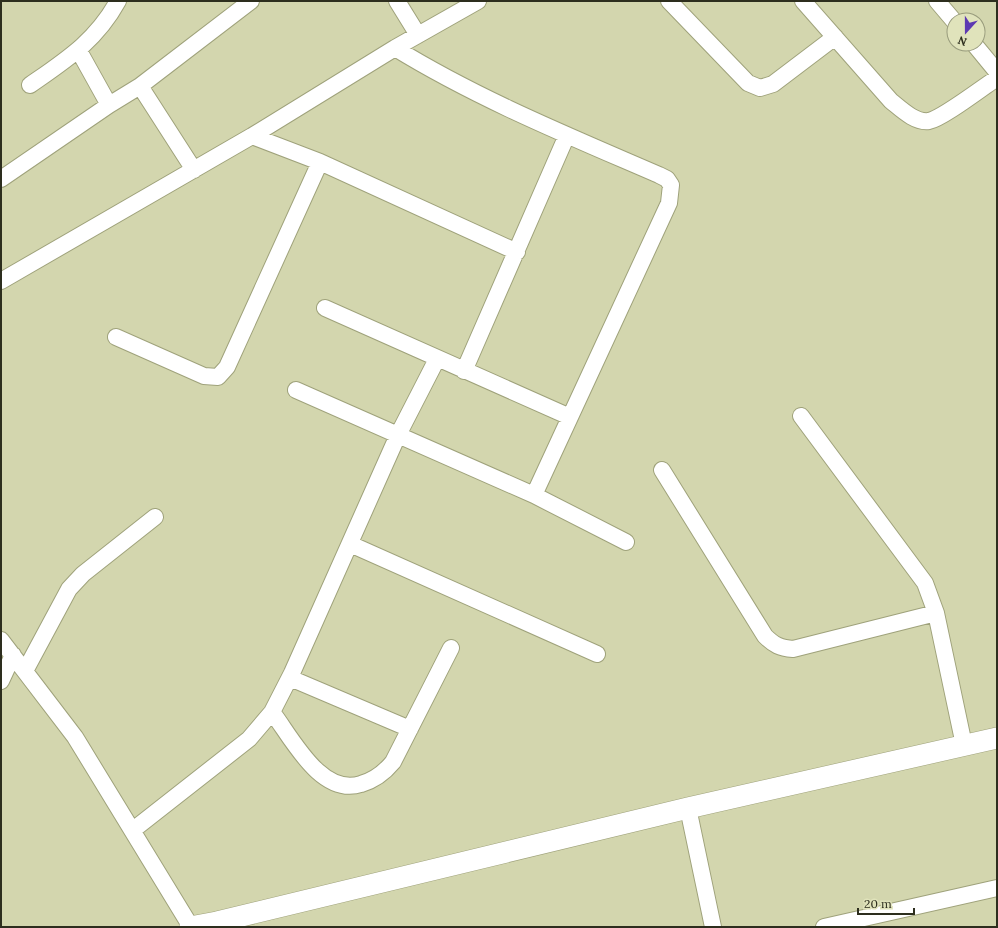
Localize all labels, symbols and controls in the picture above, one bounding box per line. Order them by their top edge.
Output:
north arrow [946,12,986,52]
text: N [955,33,969,49]
scale bar [858,890,914,916]
text: 20 m [864,896,892,911]

